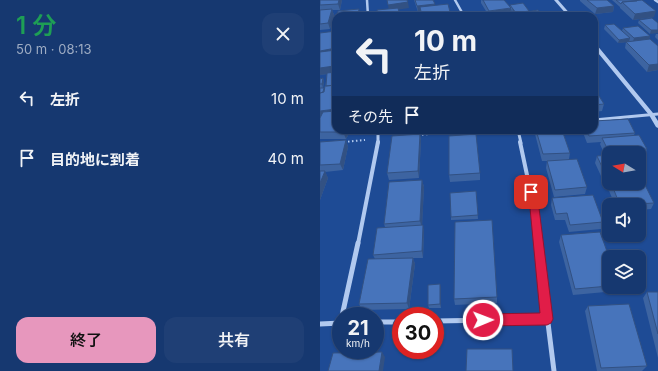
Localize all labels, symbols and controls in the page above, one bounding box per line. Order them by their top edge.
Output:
text: 1 分 [16,11,56,40]
button: close [262,13,304,55]
text: 10 m [414,24,477,58]
icon: left [348,28,400,80]
text: 50 m · 08:13 [16,41,92,57]
text: 左折 [414,62,450,83]
icon: left [16,87,38,109]
text: 10 m [271,89,304,108]
text: 左折 [50,90,80,109]
icon: arrive [401,104,423,126]
text: その先 [348,107,393,126]
north arrow [602,146,646,190]
map controls [602,146,646,294]
icon: arrive [16,147,38,169]
text: 40 m [267,149,304,168]
text: 目的地に到着 [50,150,140,169]
pin [514,175,548,209]
icon: arrive [520,181,542,203]
button: sound [602,198,646,242]
button: layers [602,250,646,294]
position arrow [462,299,504,341]
speed limit sign: 30 [392,307,444,359]
text: 21 [347,316,369,340]
button: 終了 [16,317,156,363]
button: 共有 [164,317,304,363]
text: km/h [346,337,370,349]

